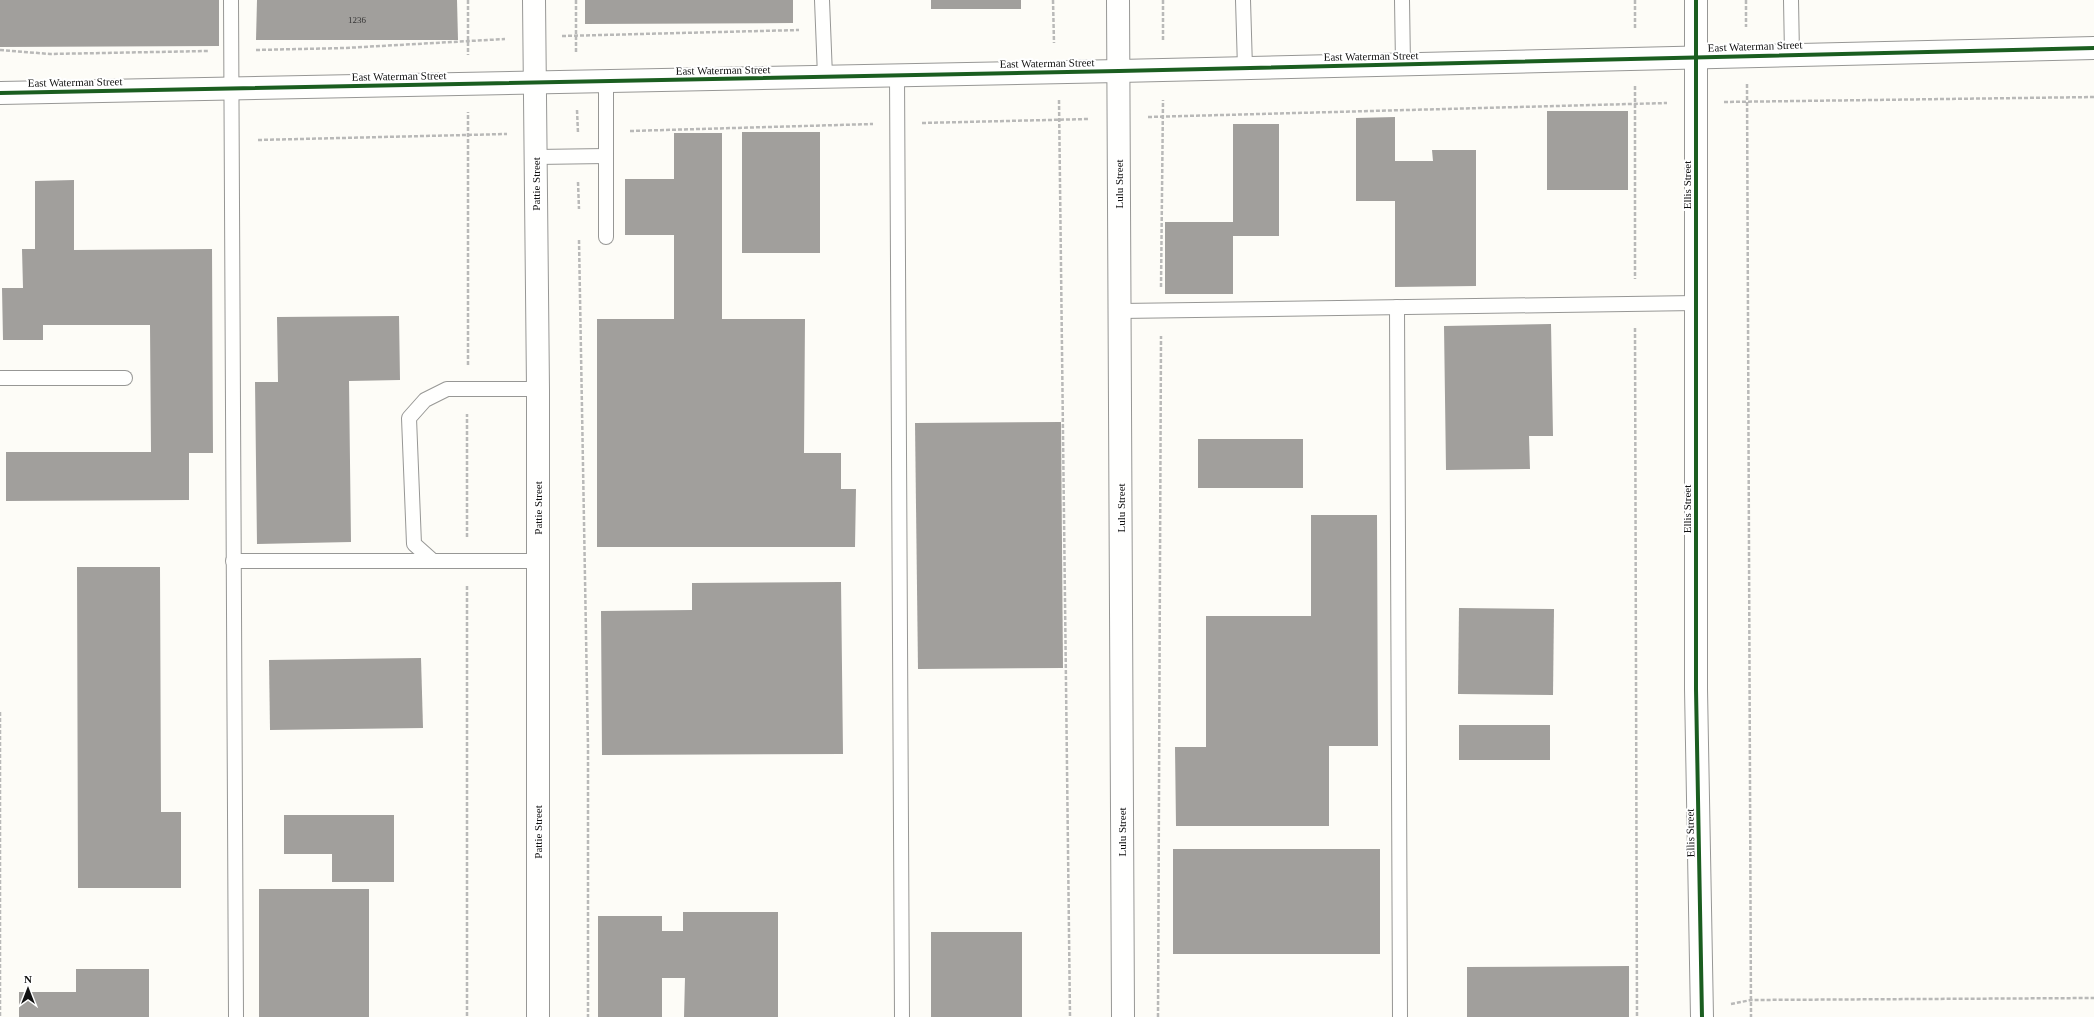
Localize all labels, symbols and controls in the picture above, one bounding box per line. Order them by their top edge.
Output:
house number: 1236 [348,15,367,25]
street label: East Waterman Street [1707,38,1803,54]
street label: East Waterman Street [1323,49,1419,63]
street label: East Waterman Street [999,56,1095,70]
street label: East Waterman Street [675,63,771,77]
street label: East Waterman Street [351,69,447,83]
street label: East Waterman Street [27,75,123,89]
street label: Pattie Street [530,157,542,211]
street label: Lulu Street [1113,159,1125,209]
street label: Ellis Street [1681,161,1693,209]
street label: Pattie Street [532,481,544,535]
street label: Lulu Street [1115,483,1127,533]
street label: Ellis Street [1681,485,1693,533]
street label: Pattie Street [532,805,544,859]
street label: Lulu Street [1116,807,1128,857]
street label: Ellis Street [1684,809,1696,857]
north arrow [8,969,48,1009]
text: N [24,973,32,985]

